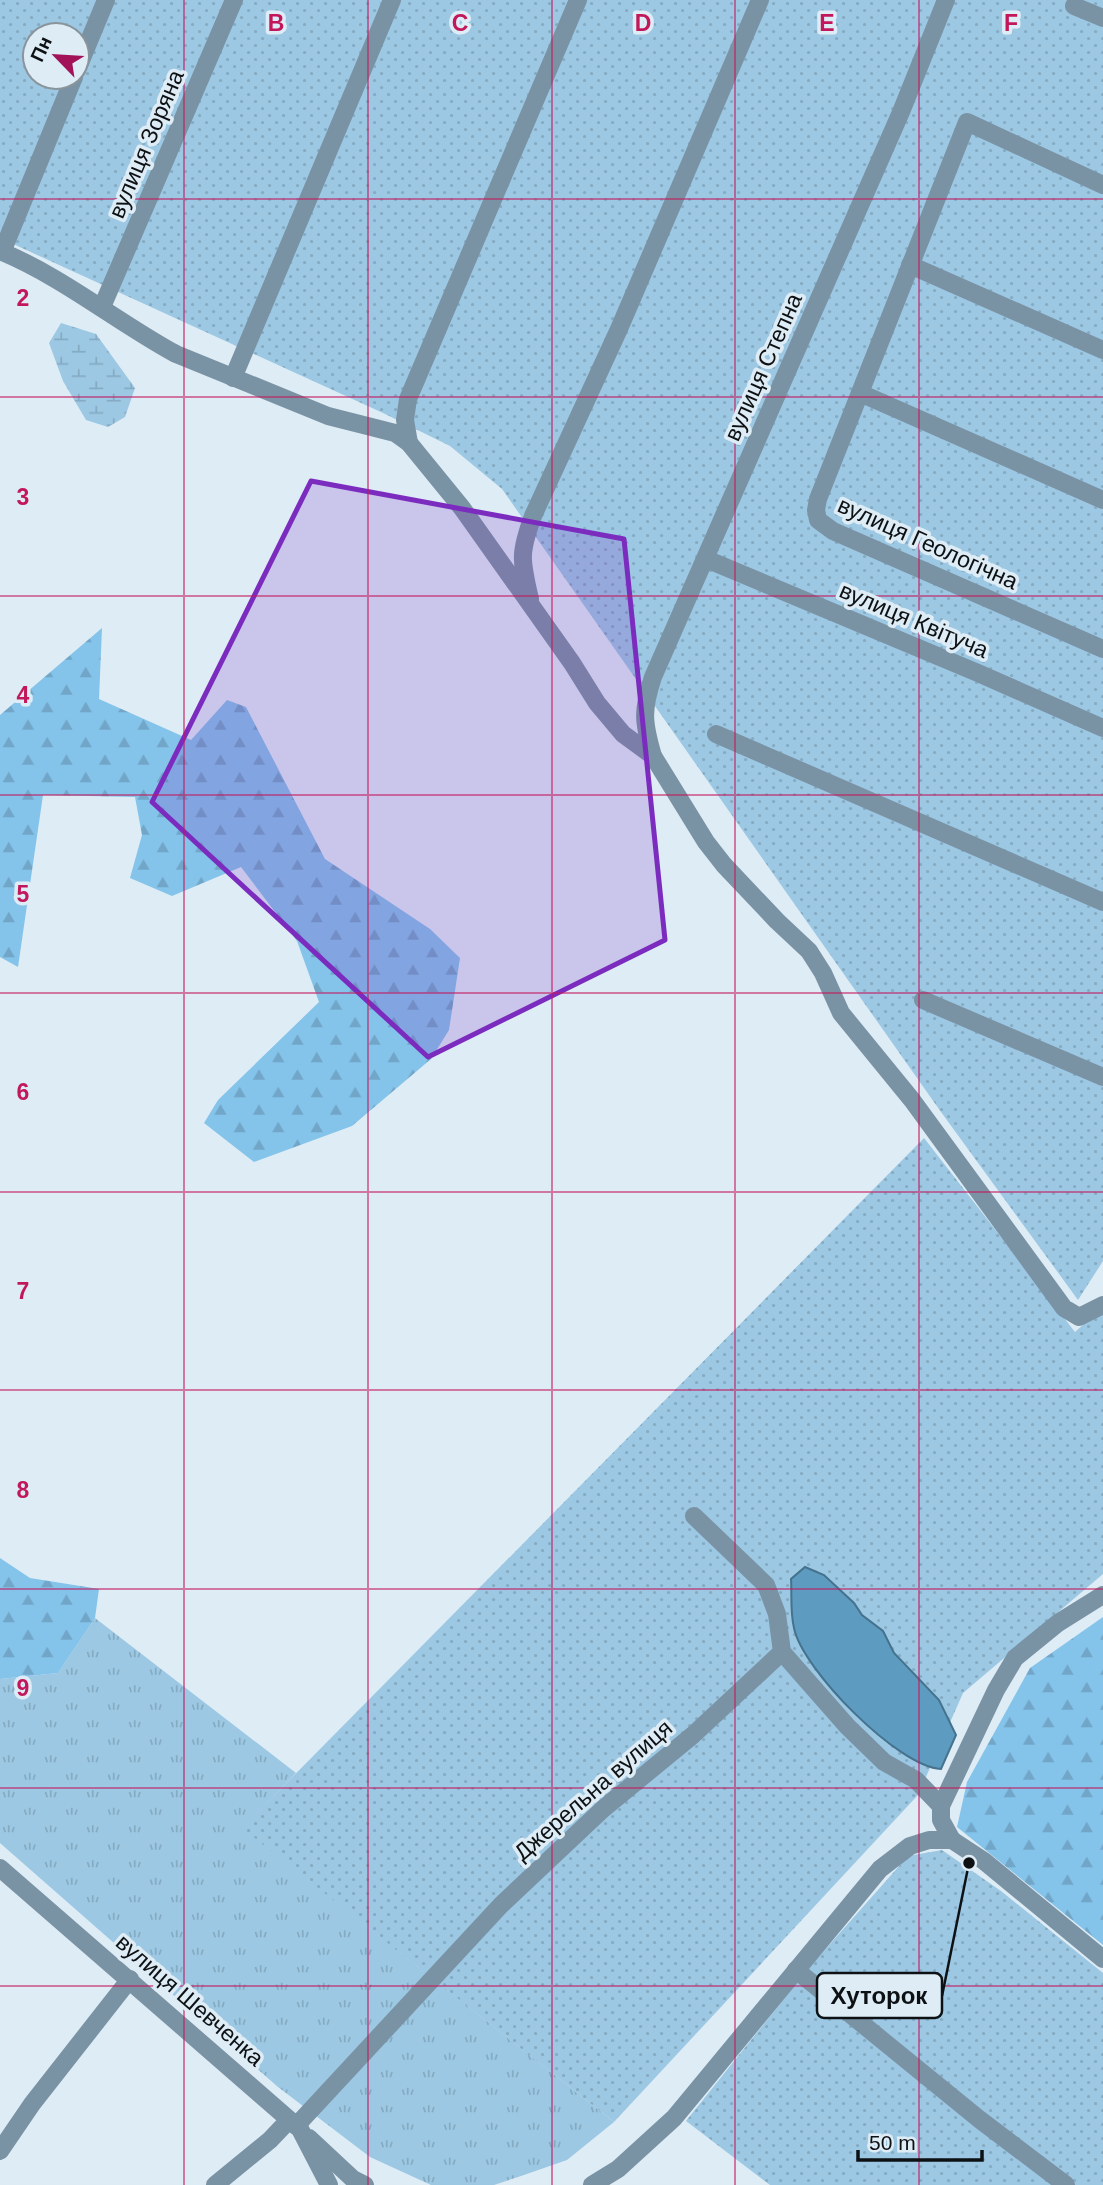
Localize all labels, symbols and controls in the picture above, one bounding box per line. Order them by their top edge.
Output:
text: B [268,10,284,36]
text: C [452,10,468,36]
text: D [635,10,651,36]
text: E [819,10,835,36]
text: F [1004,10,1018,36]
north arrow [21,21,91,91]
text: Пн [26,33,56,65]
street label: вулиця Зоряна [103,66,189,222]
text: 2 [17,285,29,311]
street label: вулиця Степна [719,289,807,445]
text: 3 [17,484,29,510]
street label: вулиця Геологічна [834,492,1022,595]
street label: вулиця Квітуча [836,577,992,663]
text: 4 [17,682,30,708]
text: 5 [17,881,30,907]
text: 6 [17,1079,29,1105]
text: 7 [17,1278,29,1304]
text: 8 [17,1477,30,1503]
text: 9 [17,1675,29,1701]
street label: Джерельна вулиця [509,1714,677,1866]
street label: вулиця Шевченка [111,1929,269,2071]
callout: Хуторок [817,1973,942,2018]
text: Хуторок [831,1982,928,2009]
scale bar [858,2118,982,2162]
text: 50 m [869,2131,916,2154]

